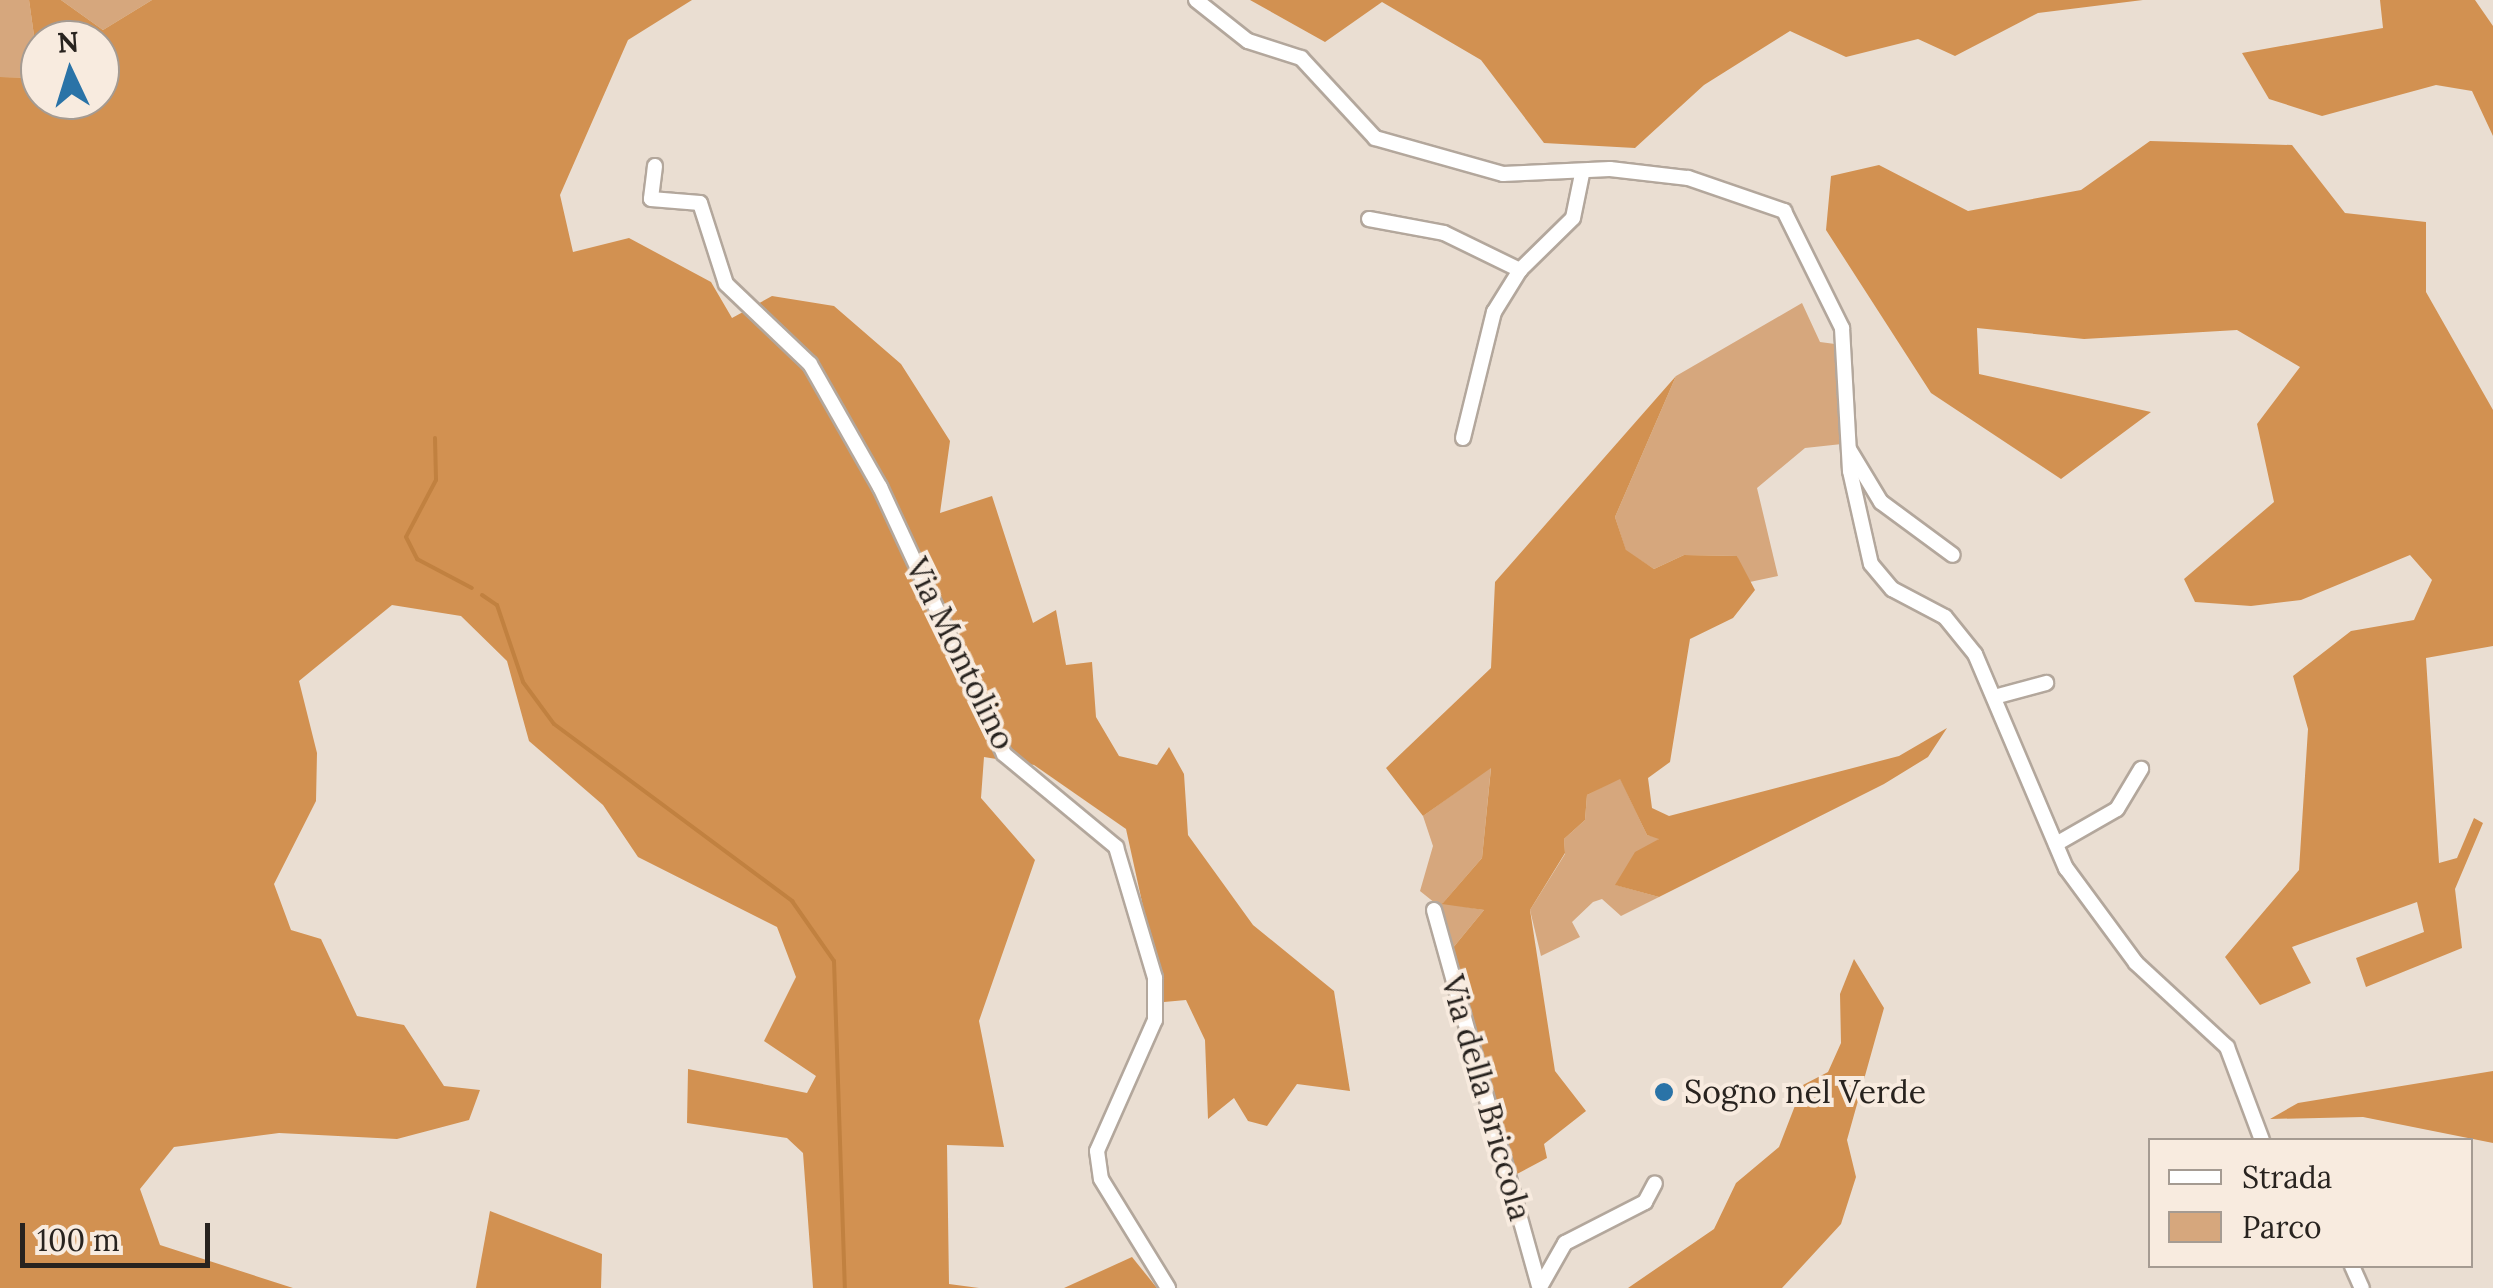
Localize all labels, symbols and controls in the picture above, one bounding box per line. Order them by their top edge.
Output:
north arrow [20,20,120,120]
text: N [56,23,80,61]
street label: Via Montolino [897,552,1023,756]
street label: Via della Briccola [1433,971,1539,1225]
place label: Sogno nel Verde [1684,1073,1926,1111]
marker: Sogno nel Verde [1653,1081,1675,1103]
legend [2148,1138,2473,1268]
text: Strada [2242,1158,2332,1196]
scale bar [25,1203,215,1265]
text: Parco [2242,1208,2322,1246]
text: 100 m [37,1221,120,1259]

